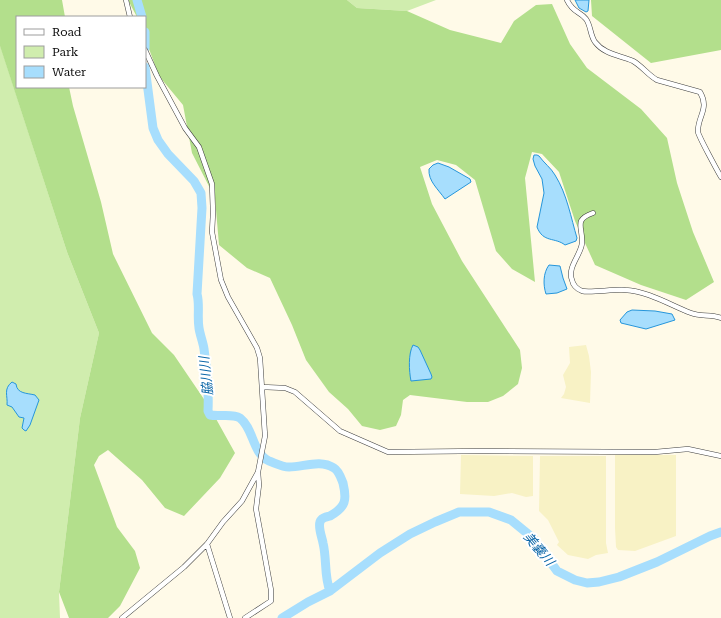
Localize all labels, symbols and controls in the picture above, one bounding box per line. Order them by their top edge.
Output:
legend [16,16,146,88]
text: Road [52,25,82,39]
text: Park [52,45,79,59]
text: Water [52,65,86,79]
water label: 脇川川 [196,354,215,396]
water label: 美嚢川 [521,529,559,570]

